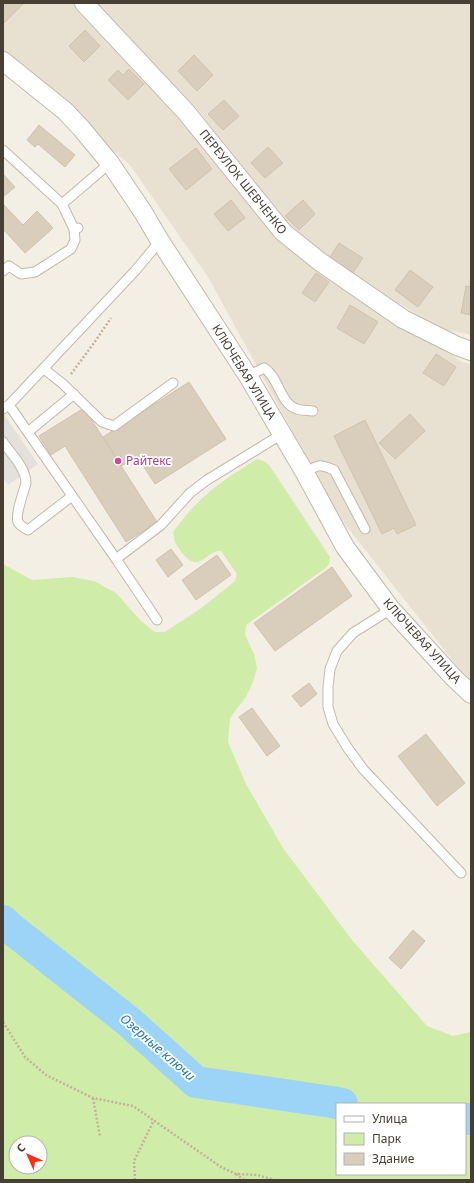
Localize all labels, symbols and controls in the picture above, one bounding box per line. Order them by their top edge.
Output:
street label: ПЕРЕУЛОК ШЕВЧЕНКО [196,126,291,238]
street label: КЛЮЧЕВАЯ УЛИЦА [208,321,281,423]
place label: Райтекс [126,452,171,469]
marker: Райтекс [113,456,123,466]
street label: КЛЮЧЕВАЯ УЛИЦА [380,594,465,687]
water label: Озерные ключи [117,1009,200,1085]
legend [336,1103,466,1175]
text: Улица [372,1110,407,1127]
text: Парк [372,1130,402,1147]
north arrow [8,1135,48,1175]
text: С [13,1140,28,1155]
text: Здание [372,1150,415,1167]

